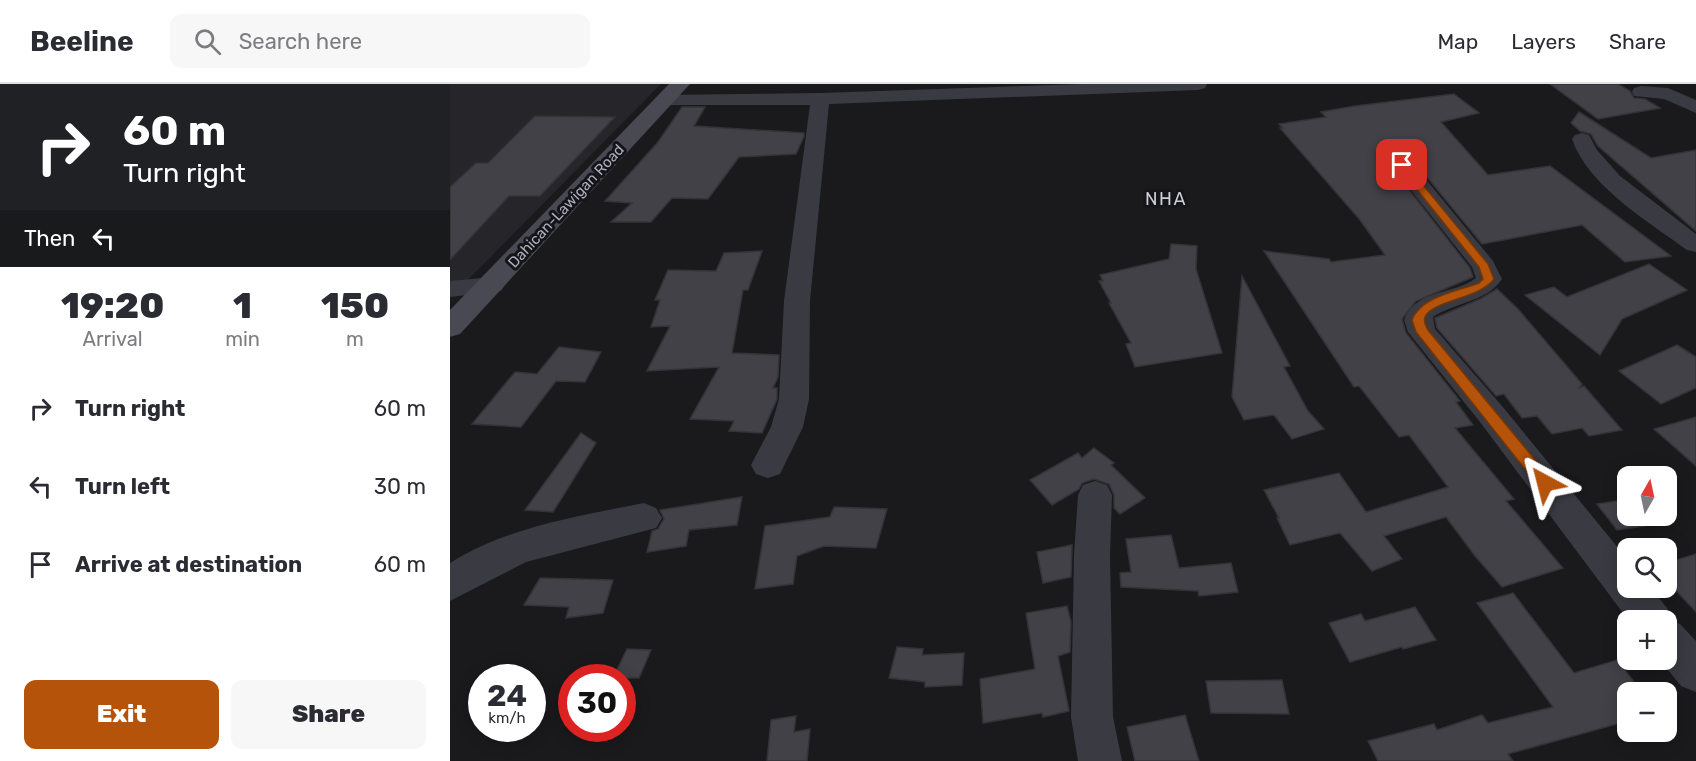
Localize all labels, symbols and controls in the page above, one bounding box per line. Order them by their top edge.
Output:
search box [170,14,590,68]
text: Beeline [30,25,134,58]
icon: search [191,25,224,58]
text: Search here [239,28,362,55]
text: Map [1437,29,1478,54]
text: Layers [1511,29,1576,54]
text: Share [1609,29,1666,54]
text: 60 m [123,106,226,156]
icon: right [24,108,102,186]
pin [1376,139,1427,190]
street label: Dahican-Lawigan Road [504,141,628,271]
icon: arrive [1385,148,1418,181]
text: Turn right [123,157,246,189]
district label: NHA [1145,188,1187,210]
icon: left [87,222,120,255]
text: Then [24,225,75,252]
text: 19:20 [61,284,164,327]
text: 1 [233,284,252,327]
text: 150 [321,284,389,327]
text: Arrival [83,327,143,351]
text: min [225,327,260,351]
text: m [346,327,364,351]
icon: right [24,392,57,425]
text: Turn right [75,395,185,422]
text: 60 m [374,395,426,422]
position arrow [1513,451,1577,515]
north arrow [1617,466,1677,526]
map controls [1617,466,1677,742]
icon: left [24,470,57,503]
text: Turn left [75,473,170,500]
text: 30 m [374,473,426,500]
button: search [1617,538,1677,598]
icon: arrive [24,548,57,581]
text: Arrive at destination [75,551,302,578]
text: 60 m [374,551,426,578]
button: + [1617,610,1677,670]
speed limit sign: 30 [558,664,636,742]
text: 24 [487,678,527,714]
button: Exit [24,680,219,749]
button: Share [231,680,426,749]
button: − [1617,682,1677,742]
text: km/h [488,709,526,727]

